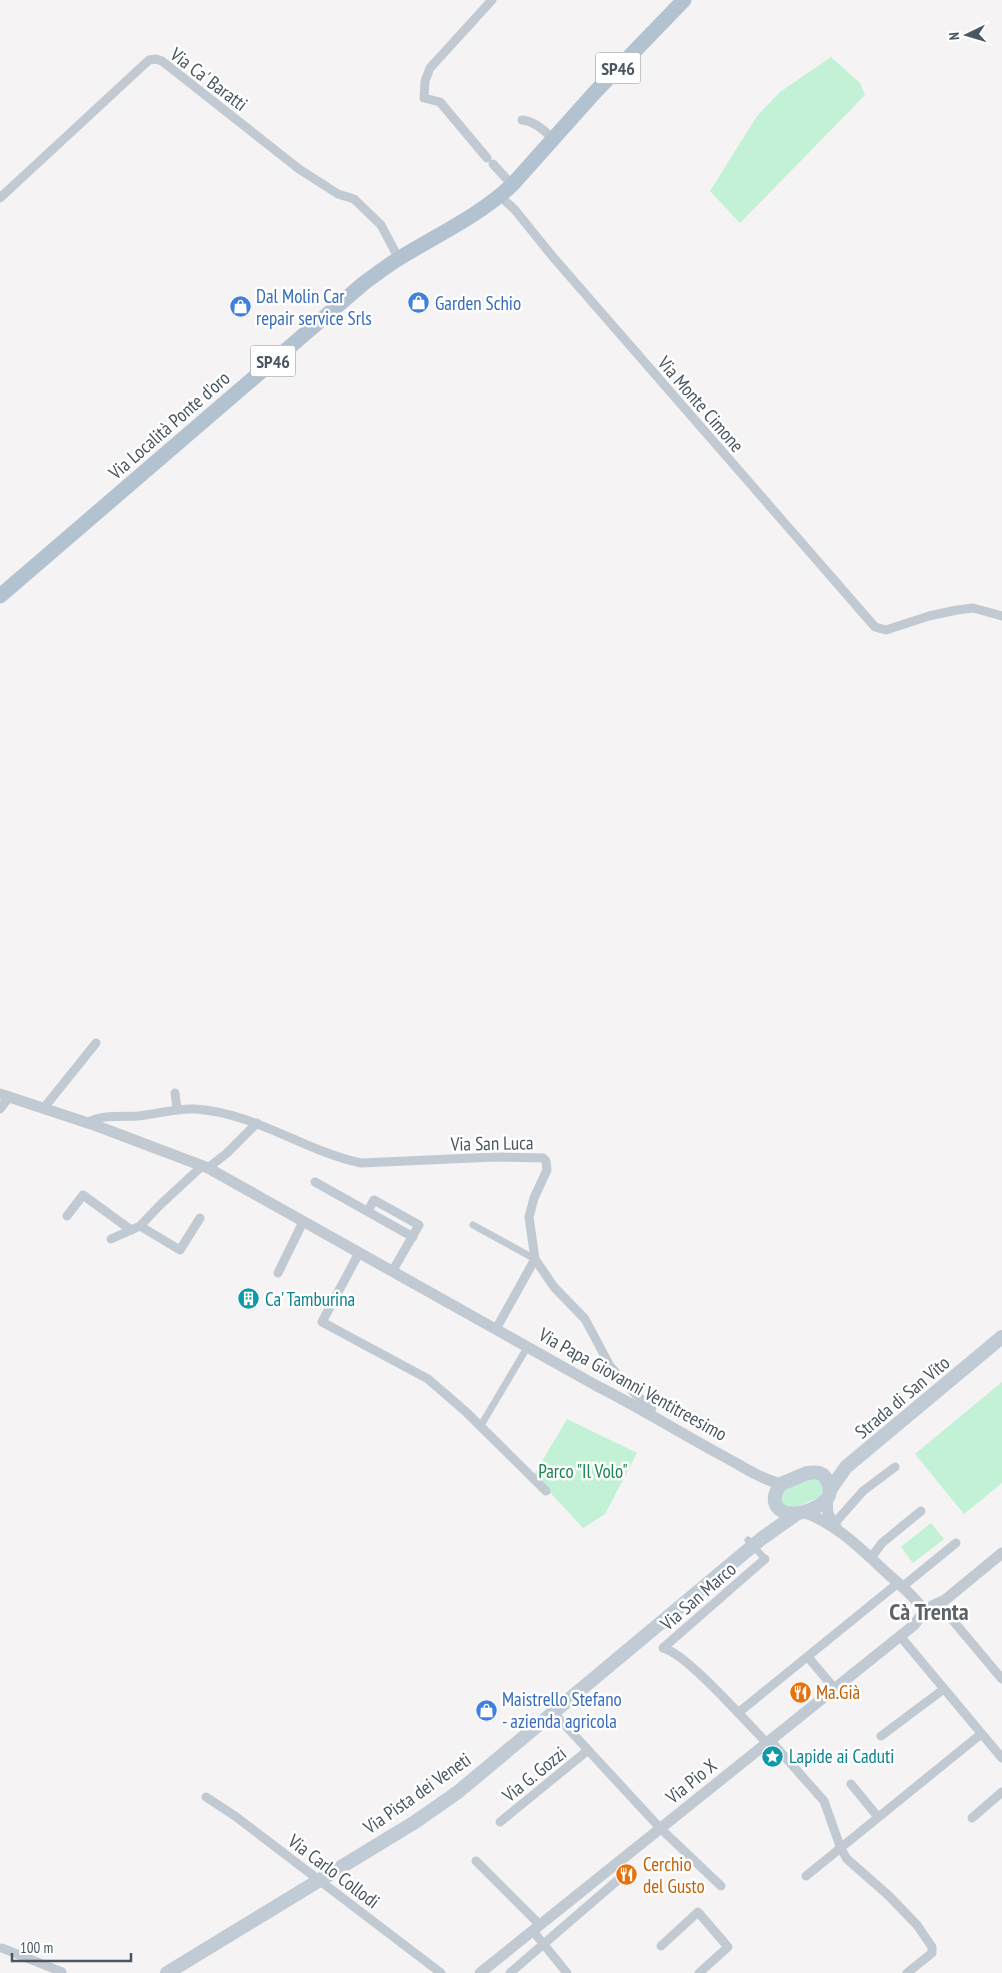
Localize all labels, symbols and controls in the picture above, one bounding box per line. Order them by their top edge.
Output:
north arrow [942,10,992,60]
text: N [945,32,963,41]
street label: Via Ca' Baratti [165,42,252,116]
road number: SP46 [596,52,640,84]
place label: Dal Molin Car repair service Srls [256,284,372,330]
shop icon: Garden Schio [407,291,431,315]
place label: Garden Schio [435,291,521,315]
shop icon: Dal Molin Car repair service Srls [228,295,252,319]
road number: SP46 [250,346,296,376]
street label: Via Monte Cimone [652,350,749,457]
street label: Via Località Ponte d'oro [103,366,235,485]
street label: Via San Luca [449,1130,534,1156]
building icon: Ca' Tamburina [237,1287,261,1311]
place label: Ca' Tamburina [265,1287,355,1311]
street label: Via Papa Giovanni Ventitreesimo [534,1322,731,1446]
street label: Strada di San Vito [850,1350,954,1444]
park label: Parco "Il Volo" [538,1459,628,1483]
street label: Via San Marco [655,1557,741,1636]
district label: Cà Trenta [889,1596,969,1627]
restaurant icon: Ma.Già [788,1680,812,1704]
place label: Ma.Già [816,1680,860,1704]
place label: Maistrello Stefano - azienda agricola [502,1687,622,1733]
shop icon: Maistrello Stefano - azienda agricola [474,1698,498,1722]
street label: Via G. Gozzi [496,1741,571,1808]
place icon: Lapide ai Caduti [761,1744,785,1768]
place label: Lapide ai Caduti [789,1744,894,1768]
street label: Via Pista dei Veneti [358,1747,475,1839]
street label: Via Pio X [660,1753,722,1809]
street label: Via Carlo Collodi [283,1828,384,1913]
place label: Cerchio del Gusto [643,1852,705,1898]
restaurant icon: Cerchio del Gusto [615,1863,639,1887]
scale bar [12,1930,131,1962]
text: 100 m [20,1938,53,1957]

